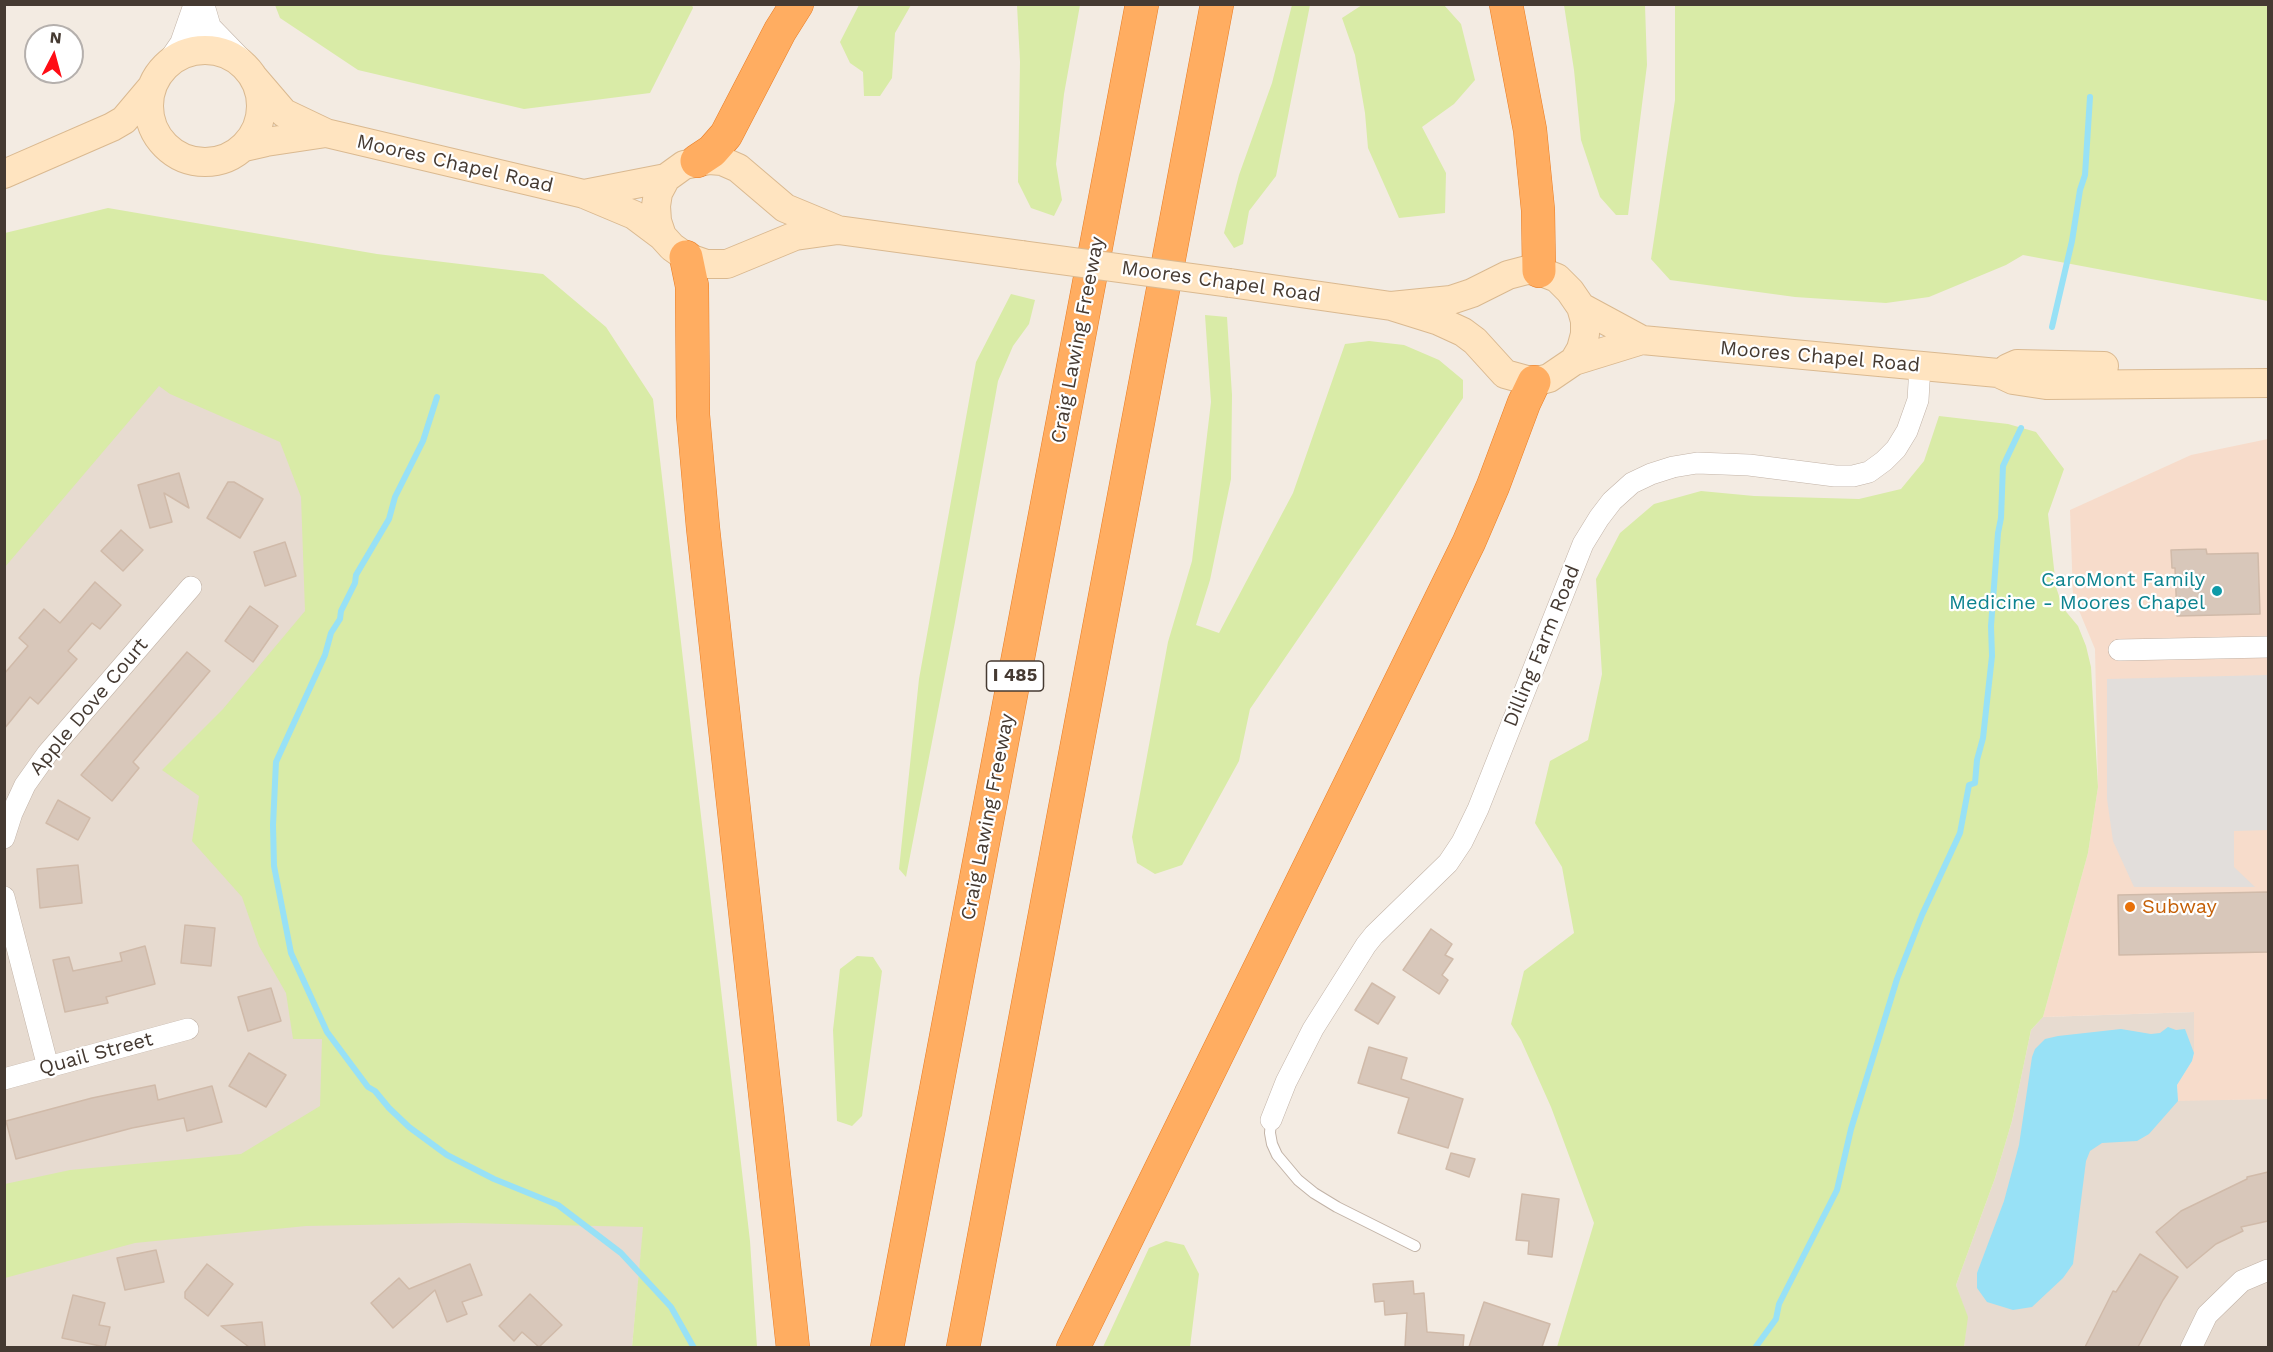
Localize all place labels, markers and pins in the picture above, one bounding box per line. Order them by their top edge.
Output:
place label: CaroMont Family Medicine - Moores Chapel [1949,568,2205,615]
marker: CaroMont Family Medicine - Moores Chapel [2210,584,2224,598]
place label: Subway [2142,895,2217,919]
marker: Subway [2123,900,2137,914]

